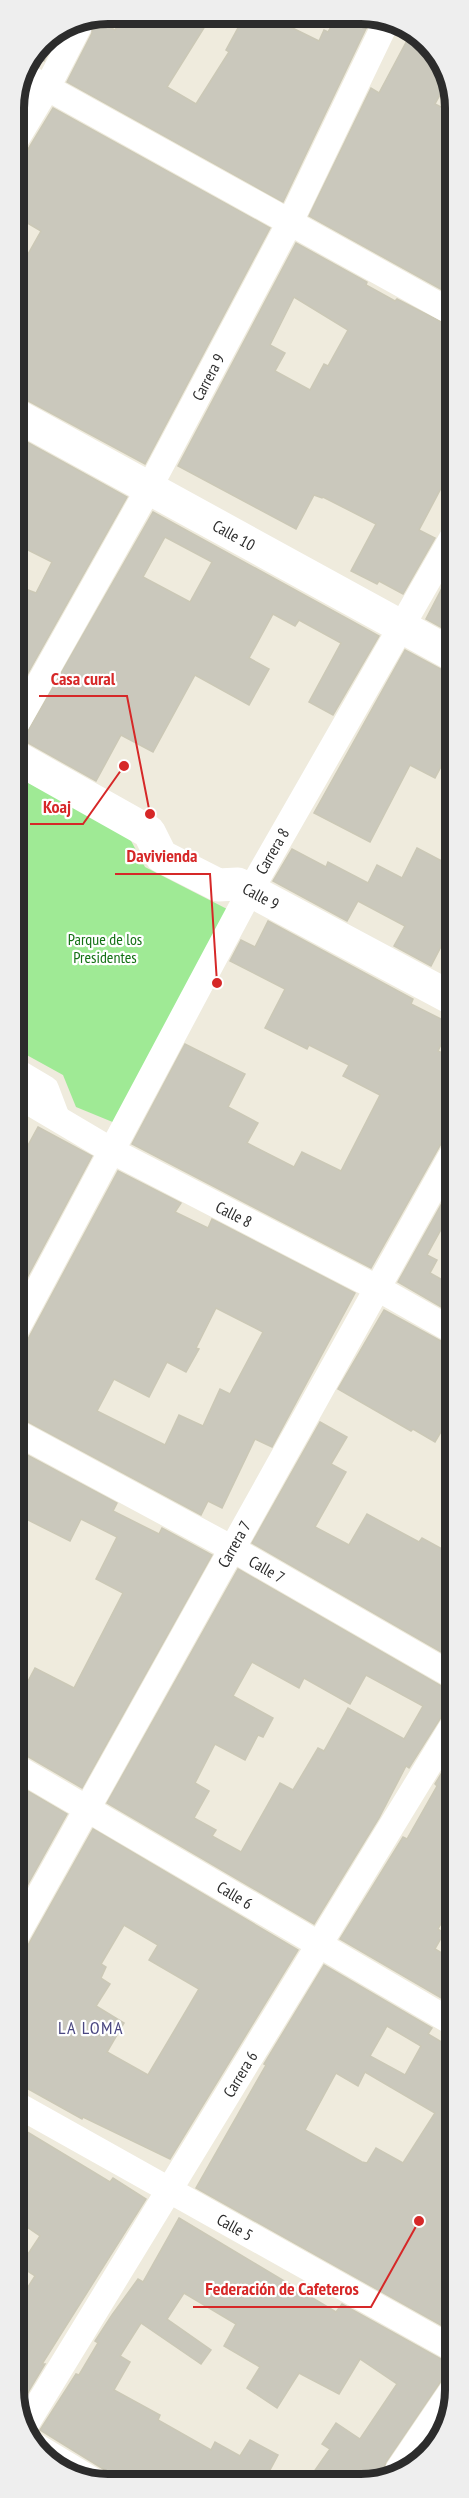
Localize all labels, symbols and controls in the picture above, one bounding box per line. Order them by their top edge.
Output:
street label: Carrera 9 [187,350,229,404]
street label: Calle 10 [209,515,259,555]
callout: Casa cural [39,660,127,696]
text: Casa cural [51,667,116,690]
callout: Koaj [30,788,83,824]
text: Koaj [43,795,71,818]
street label: Carrera 8 [251,824,293,878]
callout: Davivienda [115,838,210,874]
text: Davivienda [127,844,197,867]
street label: Calle 9 [239,878,283,914]
park label: Parque de los Presidentes [68,929,142,967]
street label: Calle 8 [212,1196,256,1232]
street label: Carrera 7 [213,1517,255,1571]
street label: Calle 7 [245,1551,289,1587]
street label: Calle 6 [213,1877,257,1913]
district label: LA LOMA [58,2016,124,2039]
street label: Carrera 6 [218,2047,262,2101]
street label: Calle 5 [213,2209,257,2245]
callout: Federación de Cafeteros [193,2271,371,2307]
text: Federación de Cafeteros [205,2277,359,2300]

